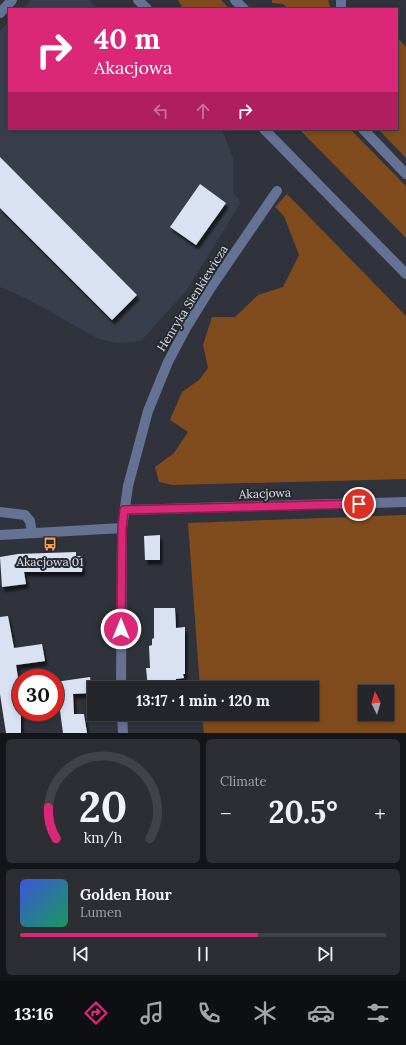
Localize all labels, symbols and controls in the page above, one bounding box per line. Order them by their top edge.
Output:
text: 40 m [94,21,160,57]
icon: right [28,24,80,76]
text: Akacjowa [94,56,172,79]
icon: left [150,100,172,122]
icon: ahead [192,100,214,122]
icon: right [234,100,256,122]
street label: Henryka Sienkiewicza [153,242,231,354]
street label: Akacjowa [238,485,291,501]
pin [342,487,376,521]
icon: arrive [348,493,370,515]
bus stop icon: Akacjowa 01 [42,536,58,552]
place label: Akacjowa 01 [15,554,84,569]
position arrow [100,608,142,650]
speed limit sign: 30 [12,669,64,721]
north arrow [358,685,394,721]
map controls [358,685,394,721]
text: 13:17 · 1 min · 120 m [136,691,270,710]
text: Climate [220,773,267,790]
text: 20 [79,780,127,833]
text: 20.5° [268,793,338,831]
text: − [220,799,232,827]
text: + [374,799,386,827]
text: km/h [84,829,123,848]
text: Golden Hour [80,885,172,904]
text: Lumen [80,904,122,921]
icon: previous [70,943,92,965]
icon: pause [192,943,214,965]
icon: next [314,943,336,965]
icon: directions [82,999,110,1027]
icon: music [138,999,166,1027]
icon: phone [195,999,223,1027]
icon: climate [251,999,279,1027]
icon: car [307,999,335,1027]
icon: filters [364,999,392,1027]
text: 13:16 [14,1002,54,1025]

